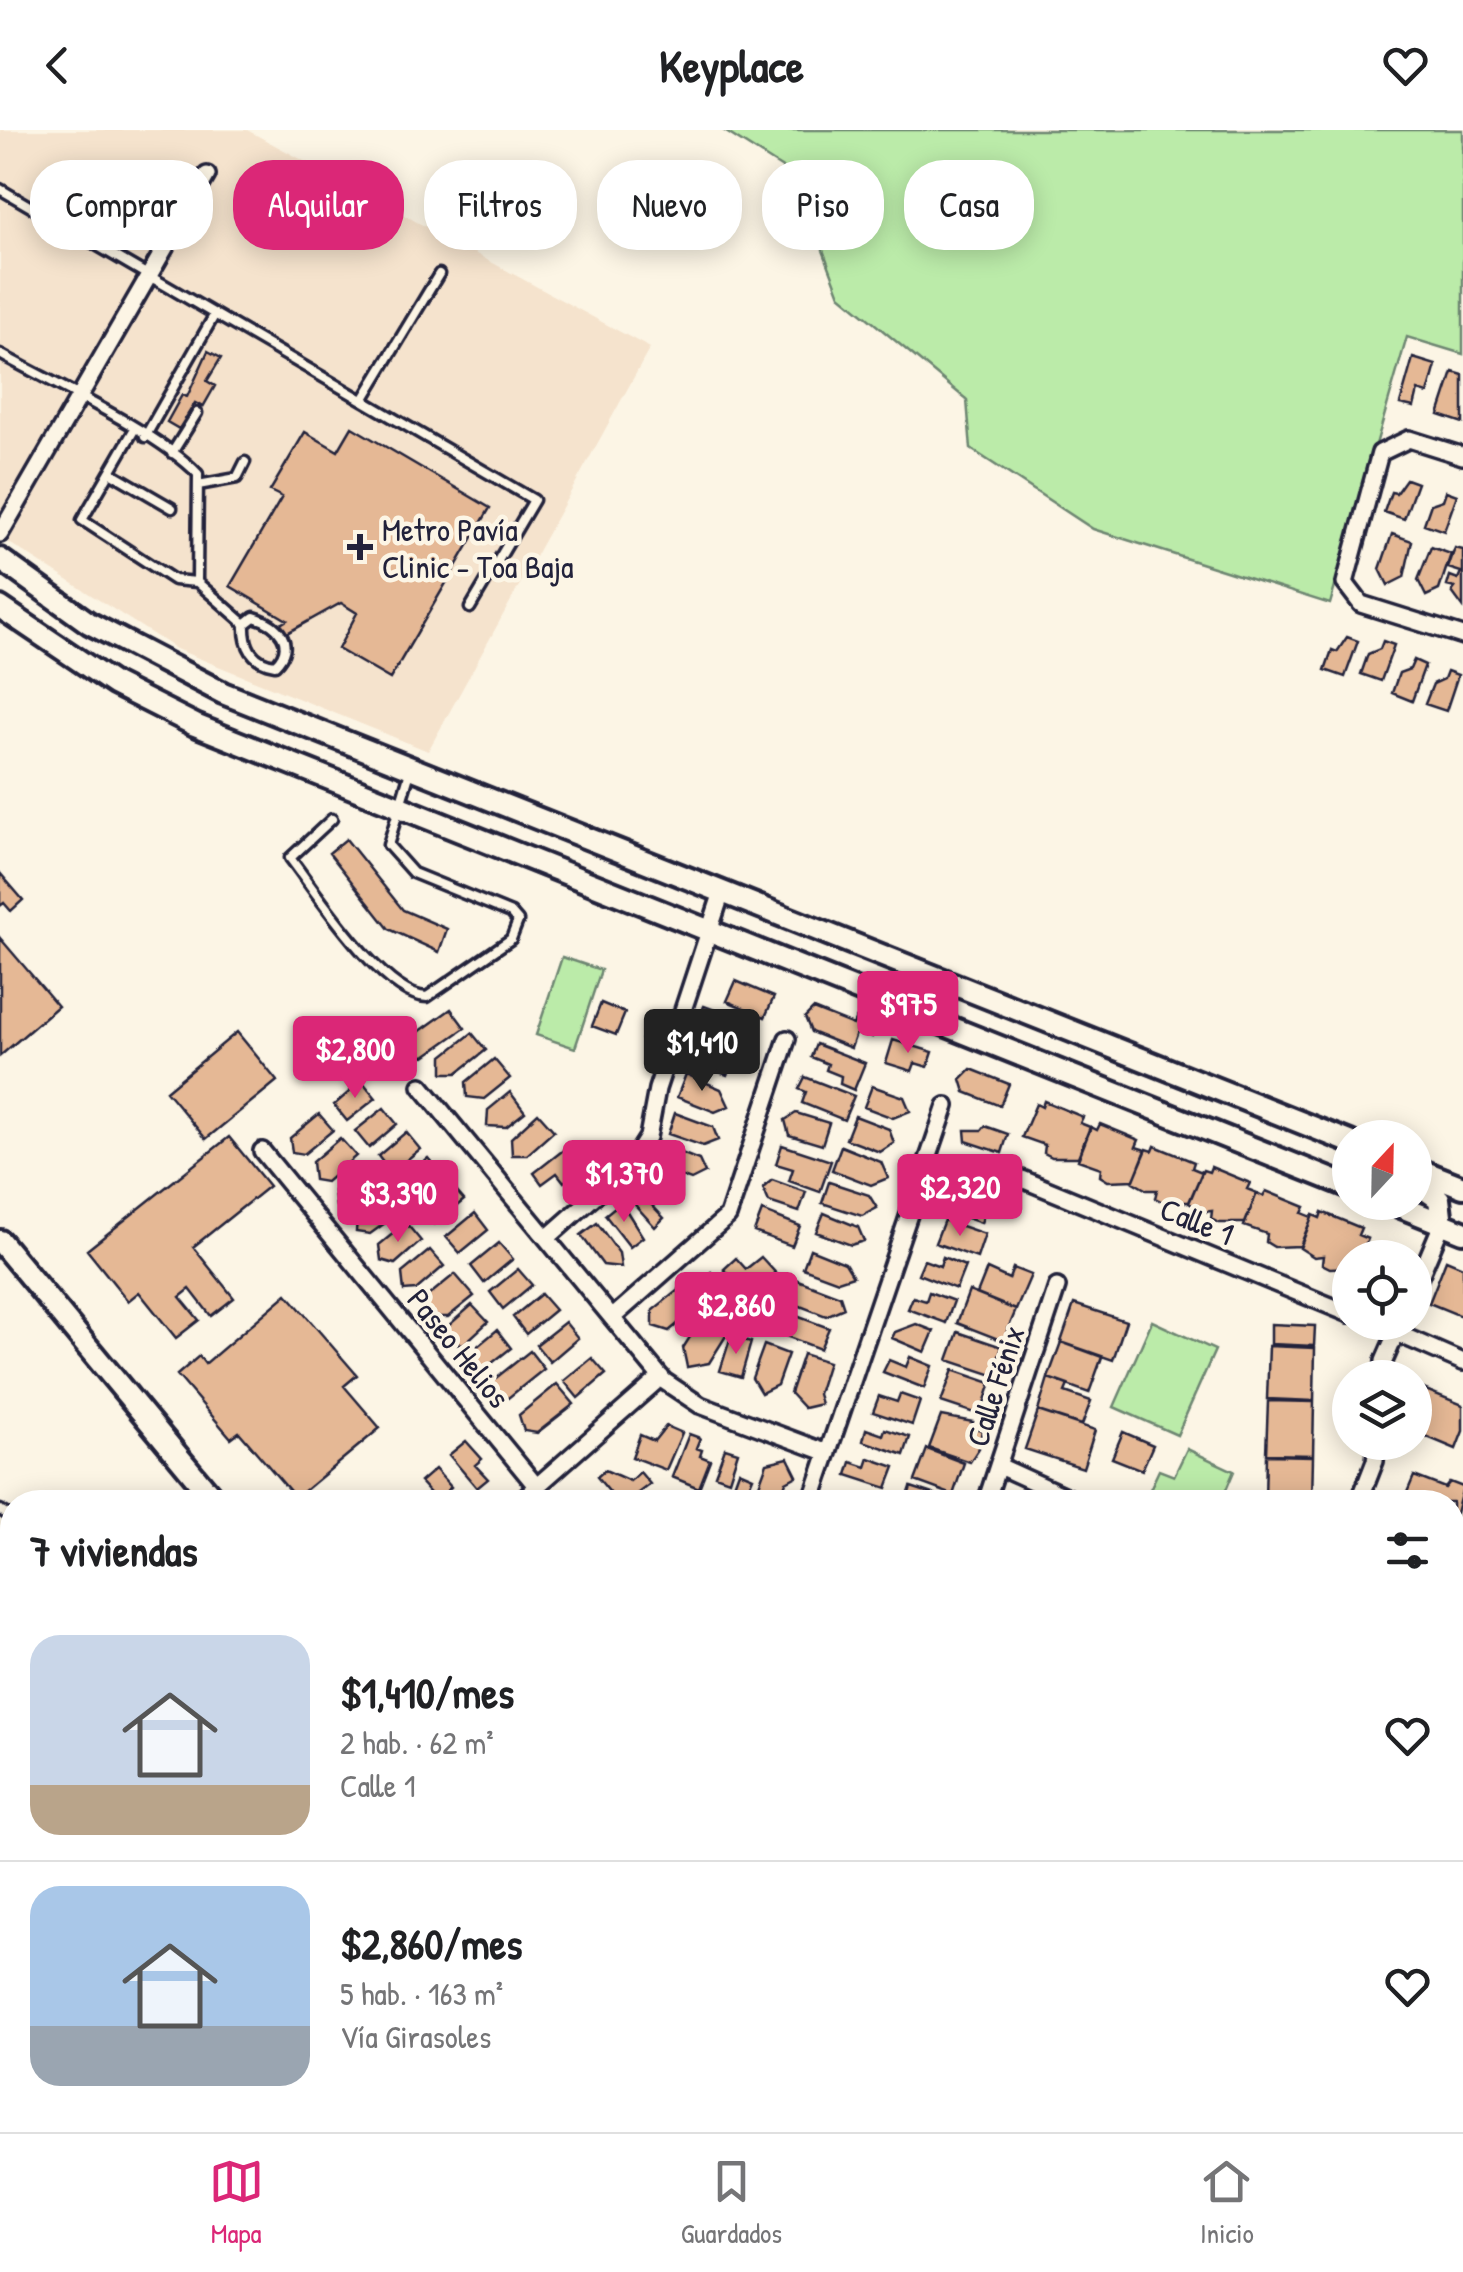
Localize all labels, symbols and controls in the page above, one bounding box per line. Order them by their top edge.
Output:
text: Keyplace [659,35,804,96]
icon: back [30,38,85,93]
icon: heart [1378,38,1433,93]
chip: Comprar [30,160,213,250]
chip: Alquilar [233,160,404,250]
chip: Filtros [424,160,577,250]
chip: Nuevo [597,160,742,250]
chip: Piso [762,160,884,250]
chip: Casa [904,160,1034,250]
place label: Metro Pavía Clinic - Toa Baja [382,508,574,588]
marker: Metro Pavía Clinic - Toa Baja [347,534,373,560]
pin: $975 [849,971,967,1056]
text: $975 [879,982,937,1025]
pin: $1,410 [621,1009,783,1094]
pin: $2,800 [274,1016,436,1101]
text: $1,410 [666,1020,738,1063]
text: $2,800 [315,1027,395,1070]
north arrow [1332,1120,1432,1220]
map controls [1332,1120,1432,1460]
pin: $1,370 [543,1140,705,1225]
text: $1,370 [585,1151,663,1194]
pin: $2,320 [879,1154,1041,1239]
pin: $3,390 [317,1160,479,1245]
text: $2,320 [919,1165,1001,1208]
text: $3,390 [359,1171,437,1214]
street label: Calle 1 [1154,1187,1240,1255]
button: locate [1332,1240,1432,1340]
pin: $2,860 [655,1272,817,1357]
street label: Paseo Helios [398,1279,520,1417]
text: $2,860 [697,1283,775,1326]
street label: Calle Fénix [955,1320,1035,1452]
button: layers [1332,1360,1432,1460]
text: 7 viviendas [30,1522,198,1579]
icon: filters [1380,1523,1435,1578]
text: $1,410/mes [340,1664,514,1721]
icon: home [110,1675,230,1795]
icon: heart [1380,1708,1435,1763]
text: 2 hab. · 62 m² [340,1721,494,1764]
text: Calle 1 [340,1764,416,1807]
text: $2,860/mes [340,1915,522,1972]
icon: home [110,1926,230,2046]
icon: heart [1380,1959,1435,2014]
text: 5 hab. · 163 m² [340,1972,503,2015]
text: Vía Girasoles [340,2015,491,2058]
tab: Mapa [209,2154,264,2252]
tab: Guardados [681,2154,782,2252]
tab: Inicio [1199,2154,1254,2252]

